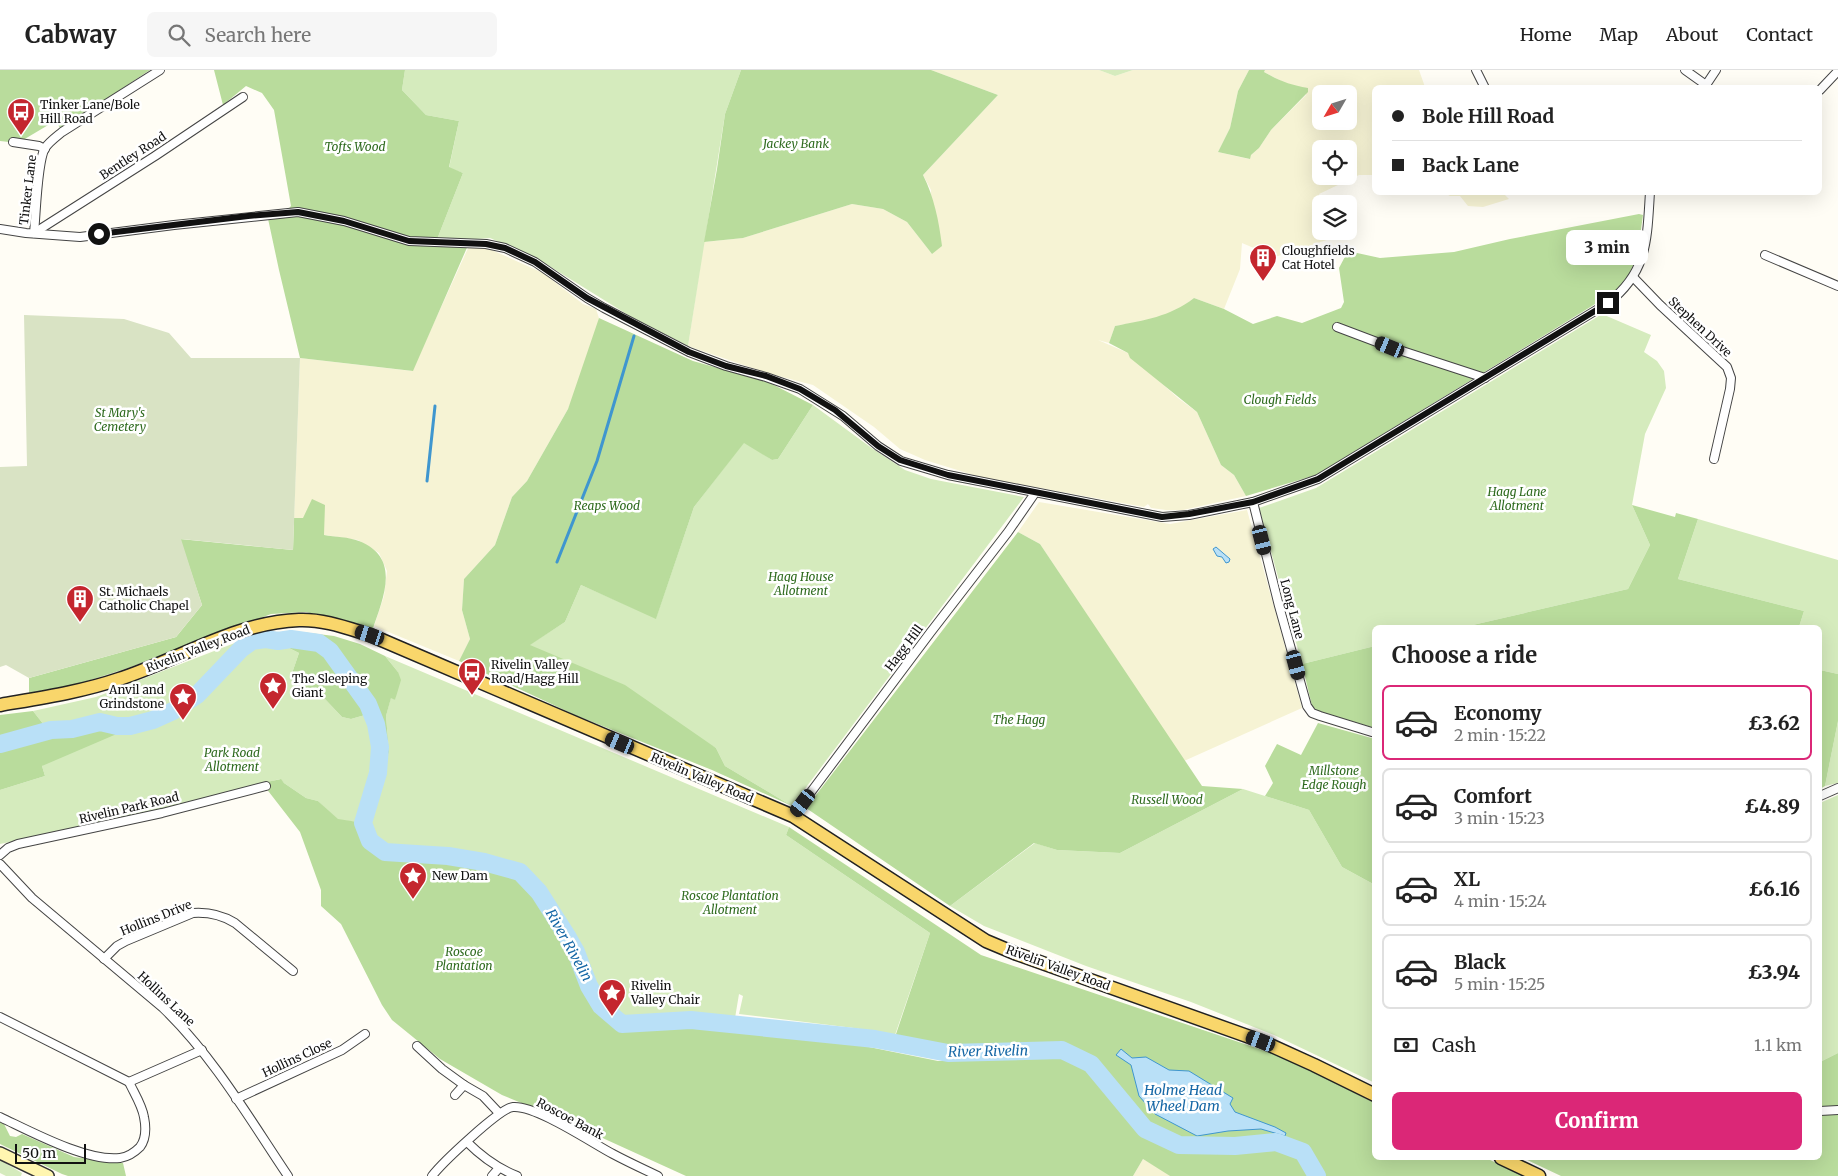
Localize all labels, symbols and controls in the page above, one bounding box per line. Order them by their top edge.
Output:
search box [147,12,497,57]
text: Cabway [25,19,117,50]
icon: search [165,21,193,49]
text: Search here [205,23,311,47]
text: Home [1520,23,1572,46]
text: Map [1600,23,1638,46]
text: About [1666,23,1718,46]
text: Contact [1746,23,1813,46]
north arrow [1312,85,1358,130]
map controls [1312,85,1357,240]
bus stop icon: Tinker Lane/Bole Hill Road [6,97,36,136]
place label: Tinker Lane/Bole Hill Road [40,97,140,126]
text: Bole Hill Road [1422,104,1554,128]
street label: Bentley Road [97,129,169,183]
park label: Jackey Bank [761,136,829,151]
park label: Tofts Wood [324,139,386,154]
button: locate [1312,140,1357,185]
text: Back Lane [1422,153,1519,177]
street label: Tinker Lane [16,154,39,226]
button: layers [1312,195,1357,240]
route start [88,223,110,245]
callout: 3 min [1567,230,1649,266]
text: 3 min [1584,237,1630,257]
building icon: Cloughfields Cat Hotel [1248,243,1278,282]
place label: Cloughfields Cat Hotel [1282,243,1355,272]
route end [1597,292,1619,314]
street label: Stephen Drive [1666,294,1735,360]
car [1373,334,1406,360]
park label: Clough Fields [1244,392,1316,407]
park label: St Mary's Cemetery [94,405,147,434]
park label: Hagg Lane Allotment [1487,484,1546,513]
park label: Reaps Wood [574,498,640,513]
car [1251,524,1272,556]
park label: Hagg House Allotment [767,569,834,598]
street label: Long Lane [1277,577,1308,640]
building icon: St. Michaels Catholic Chapel [65,584,95,623]
place label: St. Michaels Catholic Chapel [99,584,189,613]
street label: Hagg Hill [881,621,926,674]
street label: Rivelin Valley Road [144,622,252,675]
car [353,623,386,647]
text: Choose a ride [1392,641,1537,669]
car [1284,649,1307,681]
bus stop icon: Rivelin Valley Road/Hagg Hill [457,657,487,696]
place label: Rivelin Valley Road/Hagg Hill [491,657,579,686]
place icon: The Sleeping Giant [258,671,288,710]
place label: The Sleeping Giant [292,671,368,700]
place label: Anvil and Grindstone [99,682,164,711]
place icon: Anvil and Grindstone [168,682,198,721]
icon: car [1394,700,1439,745]
text: Economy [1454,701,1542,725]
text: £3.62 [1748,711,1800,735]
park label: The Hagg [993,712,1046,727]
text: 2 min · 15:22 [1454,725,1546,745]
car [603,730,636,756]
park label: Park Road Allotment [204,745,260,774]
street label: Rivelin Valley Road [649,749,756,806]
park label: Millstone Edge Rough [1301,763,1367,792]
icon: car [1394,783,1439,828]
text: Comfort [1454,784,1532,808]
car [787,787,818,819]
street label: Rivelin Park Road [77,789,180,826]
park label: Russell Wood [1131,792,1203,807]
text: £4.89 [1744,794,1800,818]
text: 3 min · 15:23 [1454,808,1545,828]
place icon: New Dam [398,861,428,900]
icon: car [1394,866,1439,911]
text: XL [1454,867,1480,891]
place label: New Dam [432,868,488,883]
text: £6.16 [1748,877,1800,901]
park label: Roscoe Plantation Allotment [681,888,779,917]
text: 4 min · 15:24 [1454,891,1547,911]
street label: Hollins Drive [118,896,194,939]
water label: River Rivelin [542,906,596,984]
street label: Rivelin Valley Road [1004,942,1112,993]
park label: Roscoe Plantation [435,944,493,973]
icon: car [1394,949,1439,994]
text: Black [1454,950,1506,974]
text: £3.94 [1748,960,1800,984]
street label: Hollins Lane [135,968,198,1029]
text: 5 min · 15:25 [1454,974,1545,994]
place icon: Rivelin Valley Chair [597,978,627,1017]
place label: Rivelin Valley Chair [630,978,701,1007]
car [1244,1029,1277,1053]
icon: cash [1392,1031,1420,1059]
text: Cash [1432,1033,1476,1057]
street label: Hollins Close [260,1035,334,1080]
text: 1.1 km [1754,1035,1802,1055]
water label: River Rivelin [948,1041,1028,1061]
water label: Holme Head Wheel Dam [1143,1081,1222,1115]
button: Confirm [1392,1092,1802,1150]
street label: Roscoe Bank [534,1095,607,1143]
scale bar [15,1141,86,1164]
text: 50 m [22,1144,56,1162]

